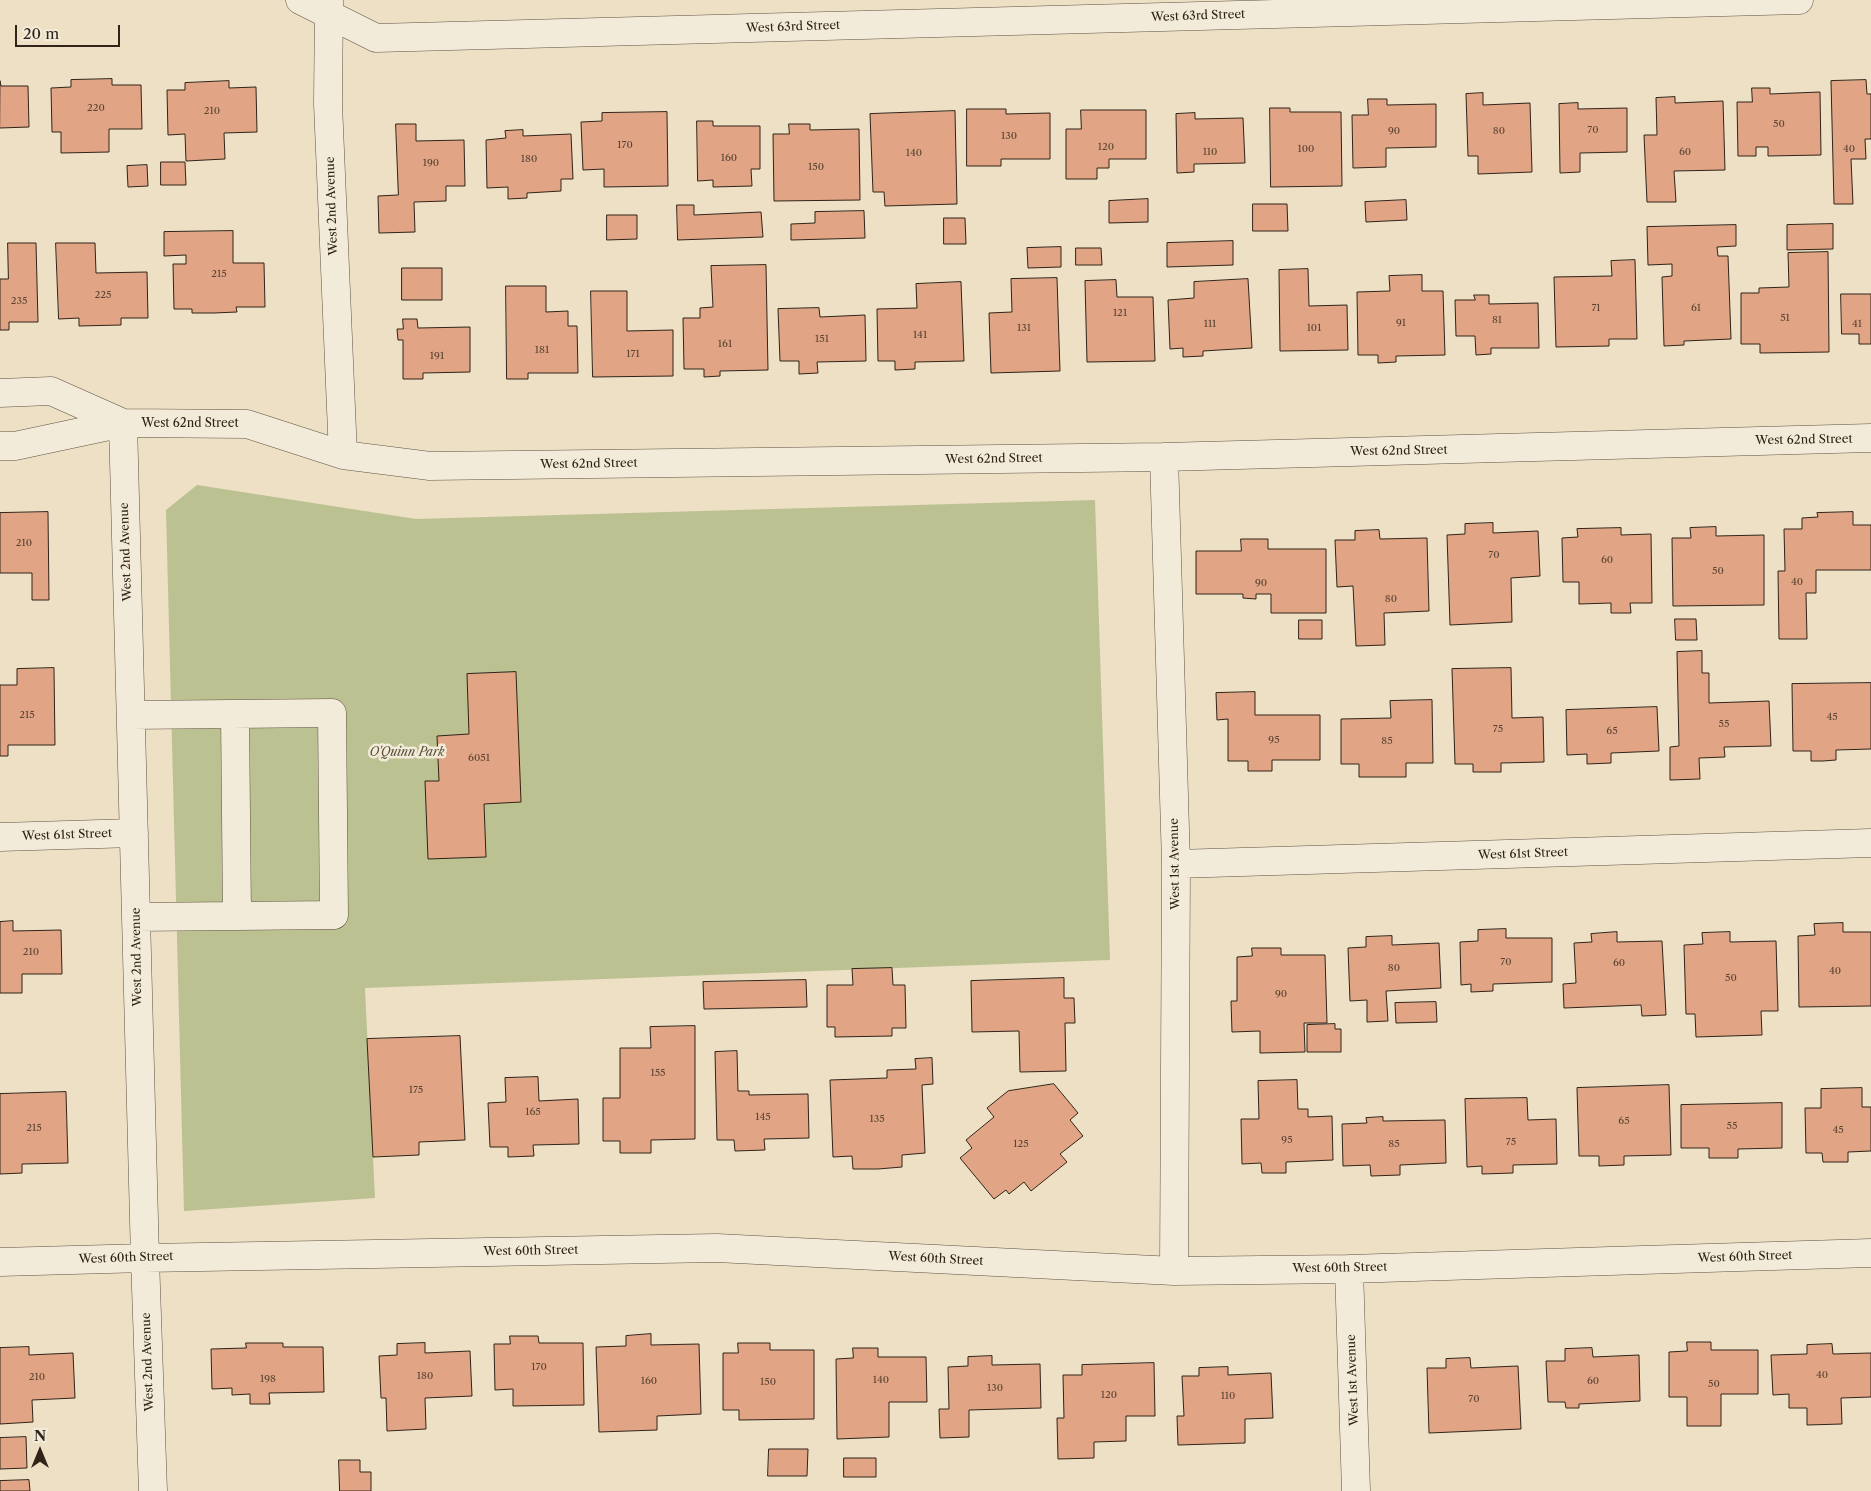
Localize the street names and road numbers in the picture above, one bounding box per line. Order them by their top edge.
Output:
street label: West 63rd Street [1151,7,1245,25]
street label: West 63rd Street [746,18,840,36]
street label: West 2nd Avenue [323,156,341,256]
street label: West 62nd Street [141,417,239,431]
street label: West 62nd Street [1755,432,1853,448]
street label: West 62nd Street [1350,443,1448,459]
street label: West 62nd Street [945,451,1043,467]
street label: West 62nd Street [540,456,638,472]
street label: West 2nd Avenue [117,502,135,602]
street label: West 1st Avenue [1167,818,1183,910]
street label: West 61st Street [22,826,112,844]
street label: West 61st Street [1478,845,1568,863]
street label: West 2nd Avenue [129,907,145,1007]
street label: West 60th Street [483,1243,579,1259]
street label: West 60th Street [1697,1248,1793,1266]
street label: West 60th Street [78,1249,174,1267]
street label: West 60th Street [888,1249,984,1269]
street label: West 60th Street [1292,1260,1388,1276]
street label: West 2nd Avenue [139,1312,157,1412]
street label: West 1st Avenue [1344,1334,1362,1426]

